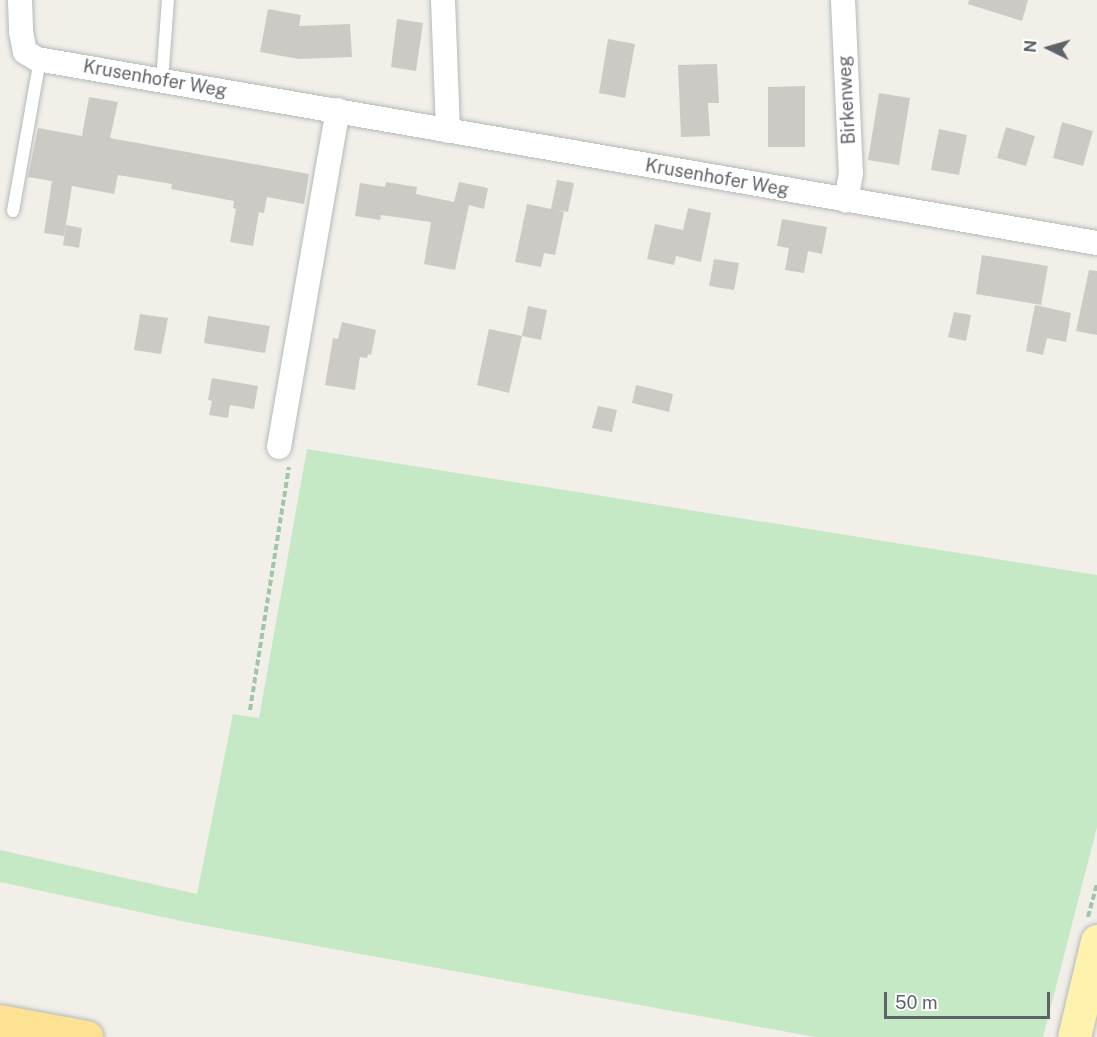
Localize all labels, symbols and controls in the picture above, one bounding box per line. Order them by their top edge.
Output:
north arrow [1019,18,1079,78]
text: N [1021,39,1041,53]
street label: Birkenweg [834,55,860,145]
street label: Krusenhofer Weg [81,56,229,102]
street label: Krusenhofer Weg [643,155,791,201]
scale bar [887,980,1054,1018]
text: 50 m [895,992,938,1013]

